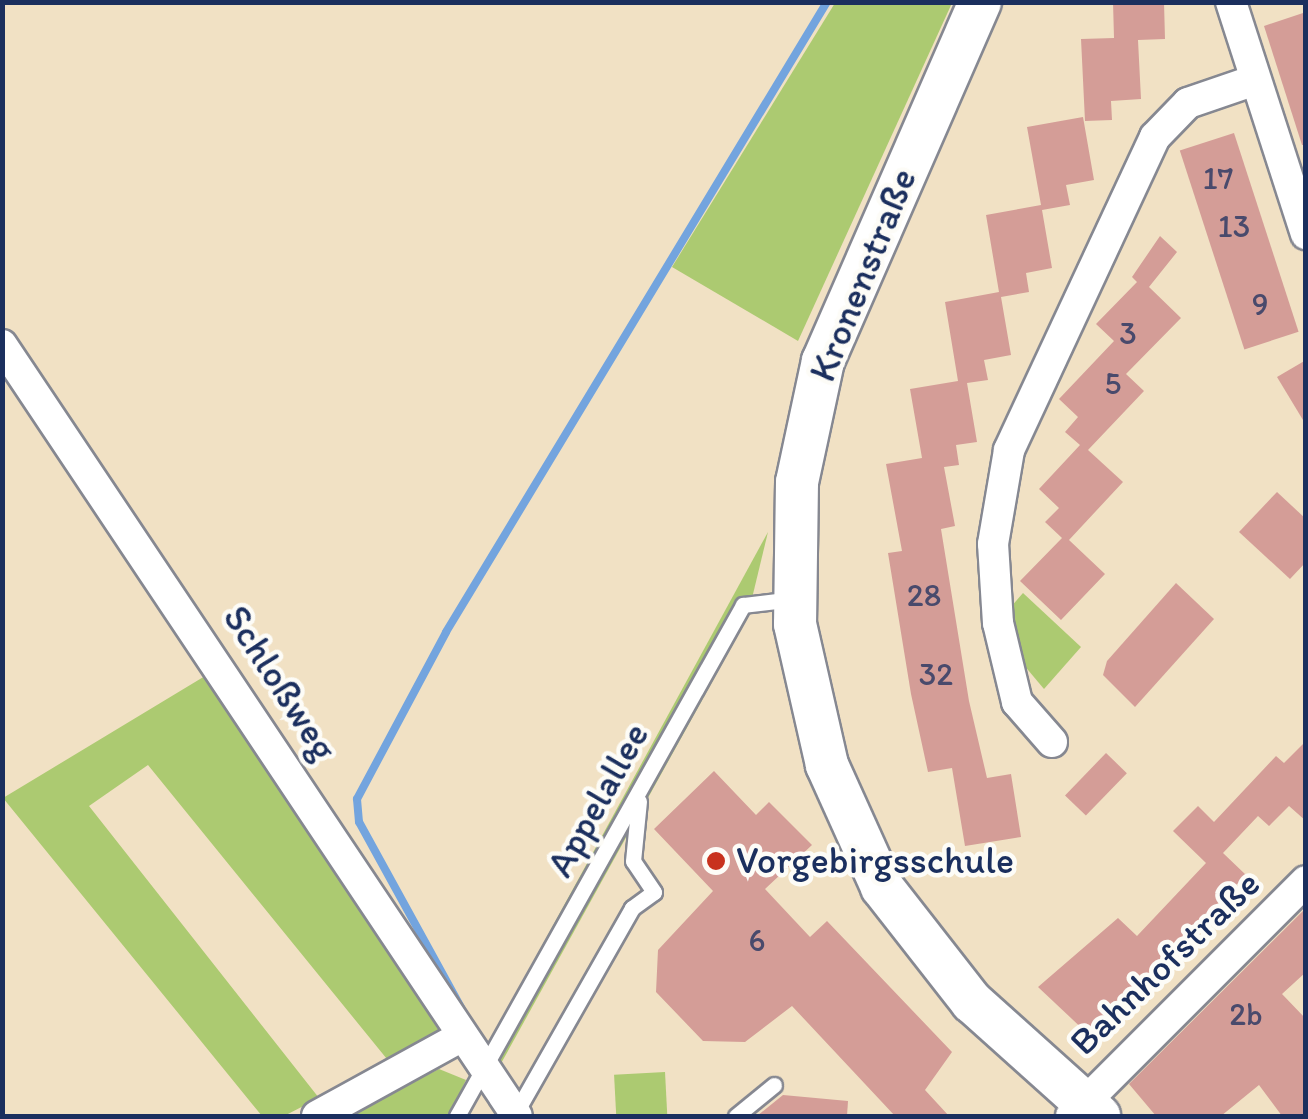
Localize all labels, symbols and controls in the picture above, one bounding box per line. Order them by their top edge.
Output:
house number: 17 [1203,159,1233,197]
street label: Kronenstraße [800,162,926,388]
house number: 13 [1218,207,1250,245]
house number: 9 [1252,285,1268,323]
house number: 3 [1119,314,1137,352]
house number: 5 [1105,364,1121,402]
house number: 28 [907,576,941,614]
street label: Schloßweg [213,597,347,769]
house number: 32 [919,655,953,693]
street label: Appelallee [537,715,659,885]
place label: Vorgebirgsschule [736,838,1014,884]
marker: Vorgebirgsschule [705,850,727,872]
street label: Bahnhofstraße [1061,861,1269,1065]
house number: 6 [749,921,765,959]
house number: 2b [1229,995,1263,1033]

